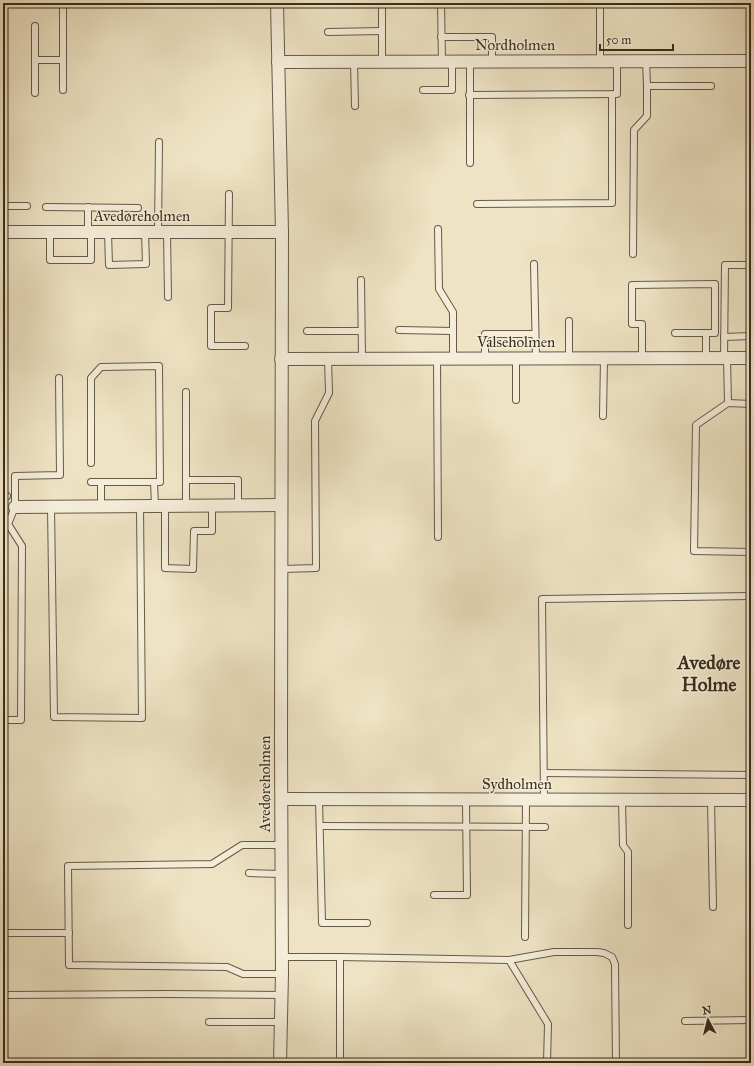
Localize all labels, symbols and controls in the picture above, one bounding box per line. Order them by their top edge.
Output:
scale bar [600,26,673,52]
text: 50 m [606,33,631,47]
street label: Nordholmen [475,36,555,54]
street label: Avedøreholmen [93,207,190,225]
street label: Valseholmen [476,333,555,351]
district label: Avedøre Holme [676,651,741,696]
street label: Avedøreholmen [256,736,274,833]
street label: Sydholmen [482,775,552,793]
north arrow [688,1000,728,1040]
text: N [701,1003,713,1018]

